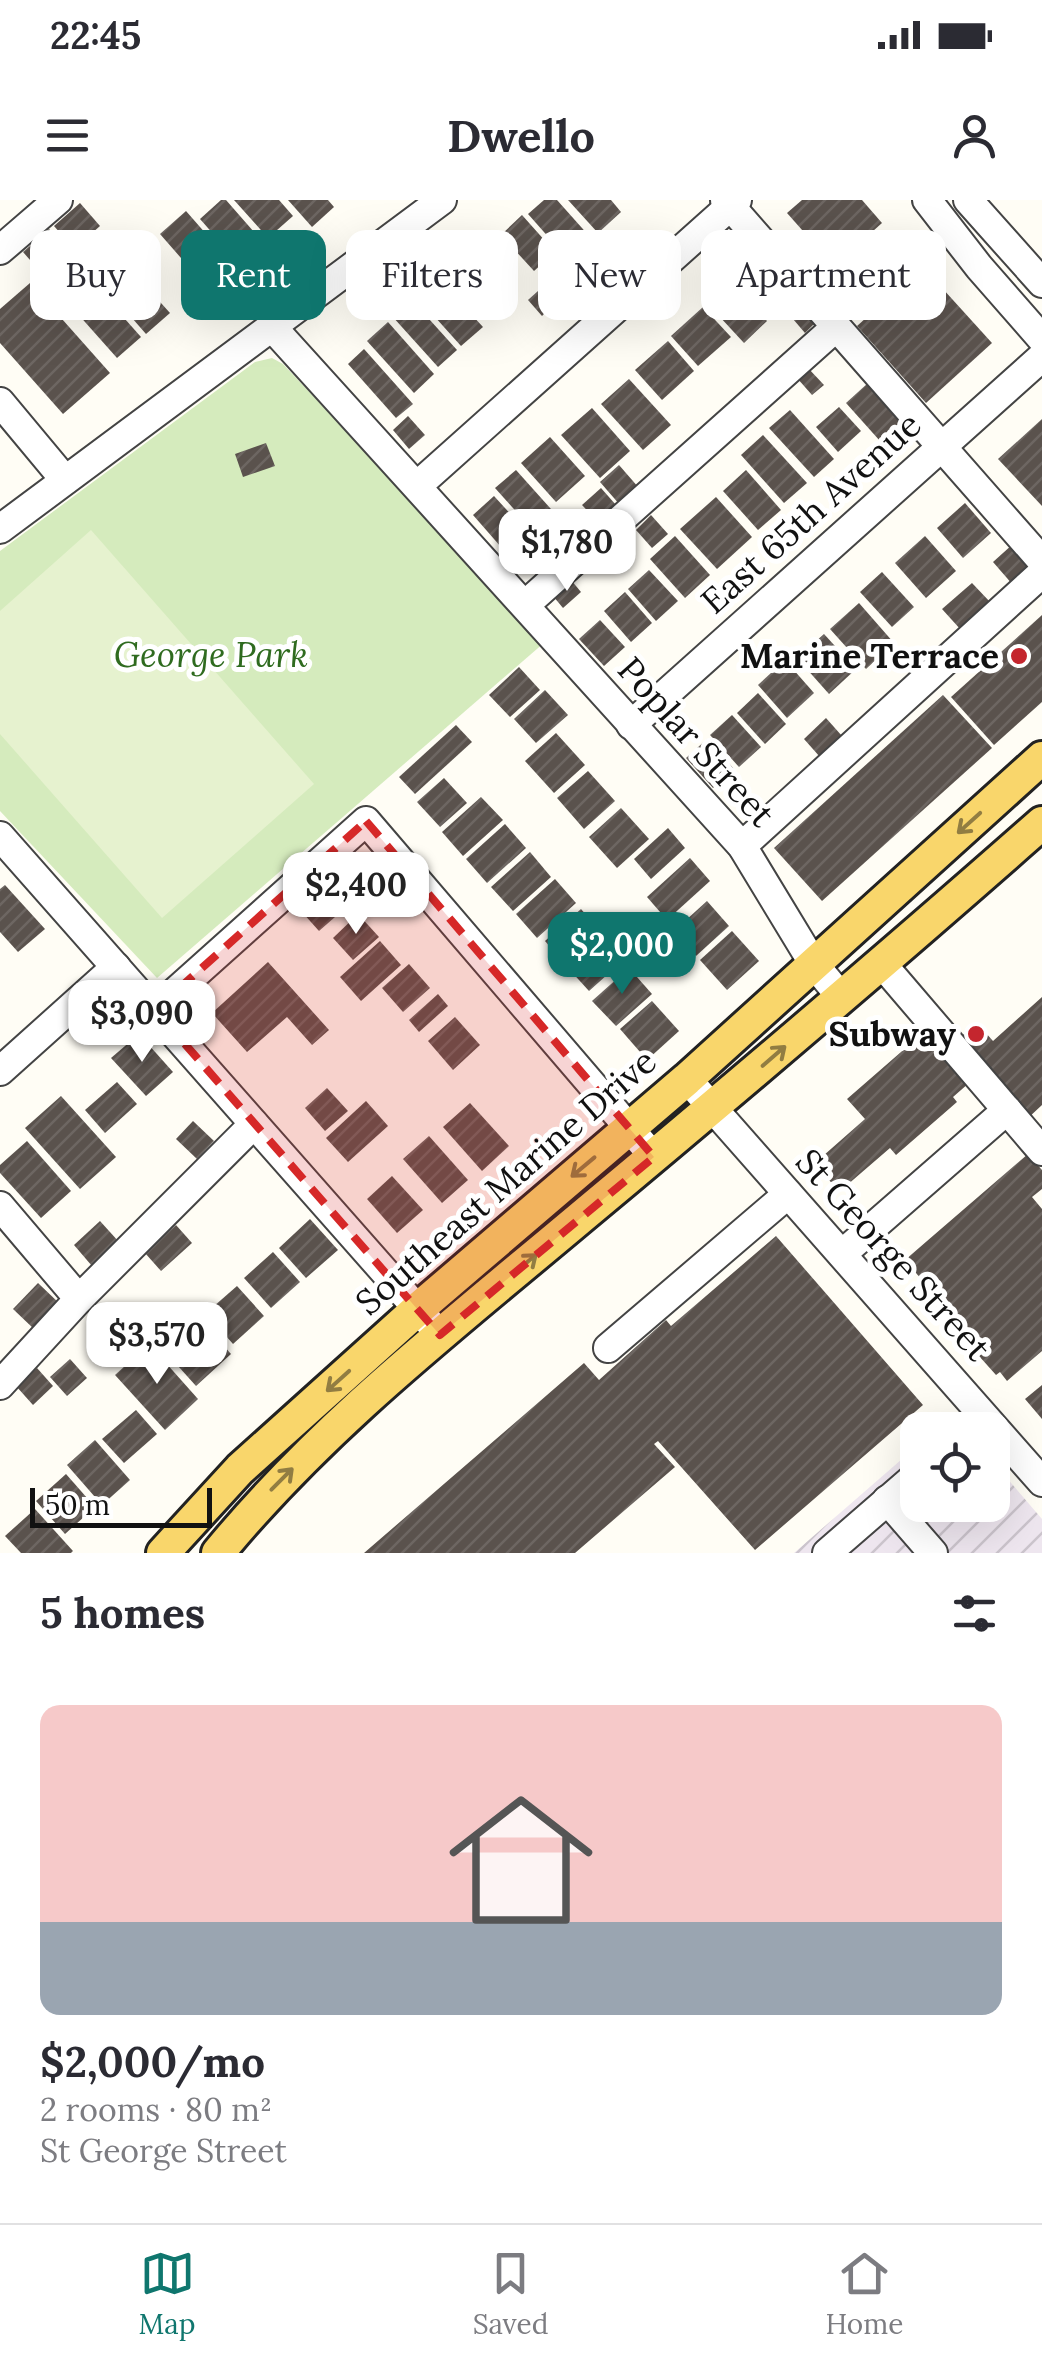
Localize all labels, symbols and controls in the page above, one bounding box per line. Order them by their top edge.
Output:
text: 22:45 [50,11,141,59]
text: Dwello [447,107,595,164]
icon: menu [40,108,95,163]
icon: person [947,108,1002,163]
chip: Buy [30,230,161,320]
chip: Rent [181,230,326,320]
chip: Filters [346,230,518,320]
chip: New [538,230,681,320]
chip: Apartment [701,230,946,320]
street label: East 65th Avenue [691,402,930,623]
pin: $1,780 [486,509,648,594]
text: $1,780 [521,521,613,562]
park label: George Park [114,632,308,677]
place label: Marine Terrace [740,633,999,678]
marker: Marine Terrace [1008,645,1030,667]
street label: Poplar Street [608,647,785,836]
one-way arrow [957,811,982,834]
pin: $2,400 [275,852,437,937]
text: $2,400 [305,864,407,905]
pin: $2,000 [541,912,703,997]
text: $2,000 [570,924,674,965]
pin: $3,090 [61,980,223,1065]
text: $3,090 [90,992,194,1033]
place label: Subway [828,1011,957,1056]
marker: Subway [965,1023,987,1045]
street label: Southeast Marine Drive [346,1039,665,1324]
one-way arrow [761,1045,787,1067]
street label: St George Street [786,1139,1001,1370]
one-way arrow [571,1155,596,1178]
one-way arrow [512,1254,538,1276]
pin: $3,570 [76,1302,238,1387]
text: $3,570 [108,1314,206,1355]
one-way arrow [326,1369,351,1392]
map controls [900,1412,1010,1522]
button: locate [900,1412,1010,1522]
one-way arrow [269,1468,293,1492]
scale bar [30,1483,212,1528]
text: 50 m [45,1487,110,1523]
text: 5 homes [40,1586,205,1640]
icon: filters [947,1586,1002,1641]
icon: home [431,1770,611,1950]
text: $2,000/mo [40,2035,265,2089]
text: 2 rooms · 80 m² [40,2089,272,2130]
text: St George Street [40,2130,287,2171]
tab: Map [139,2246,195,2342]
tab: Saved [473,2246,548,2342]
tab: Home [826,2246,903,2342]

